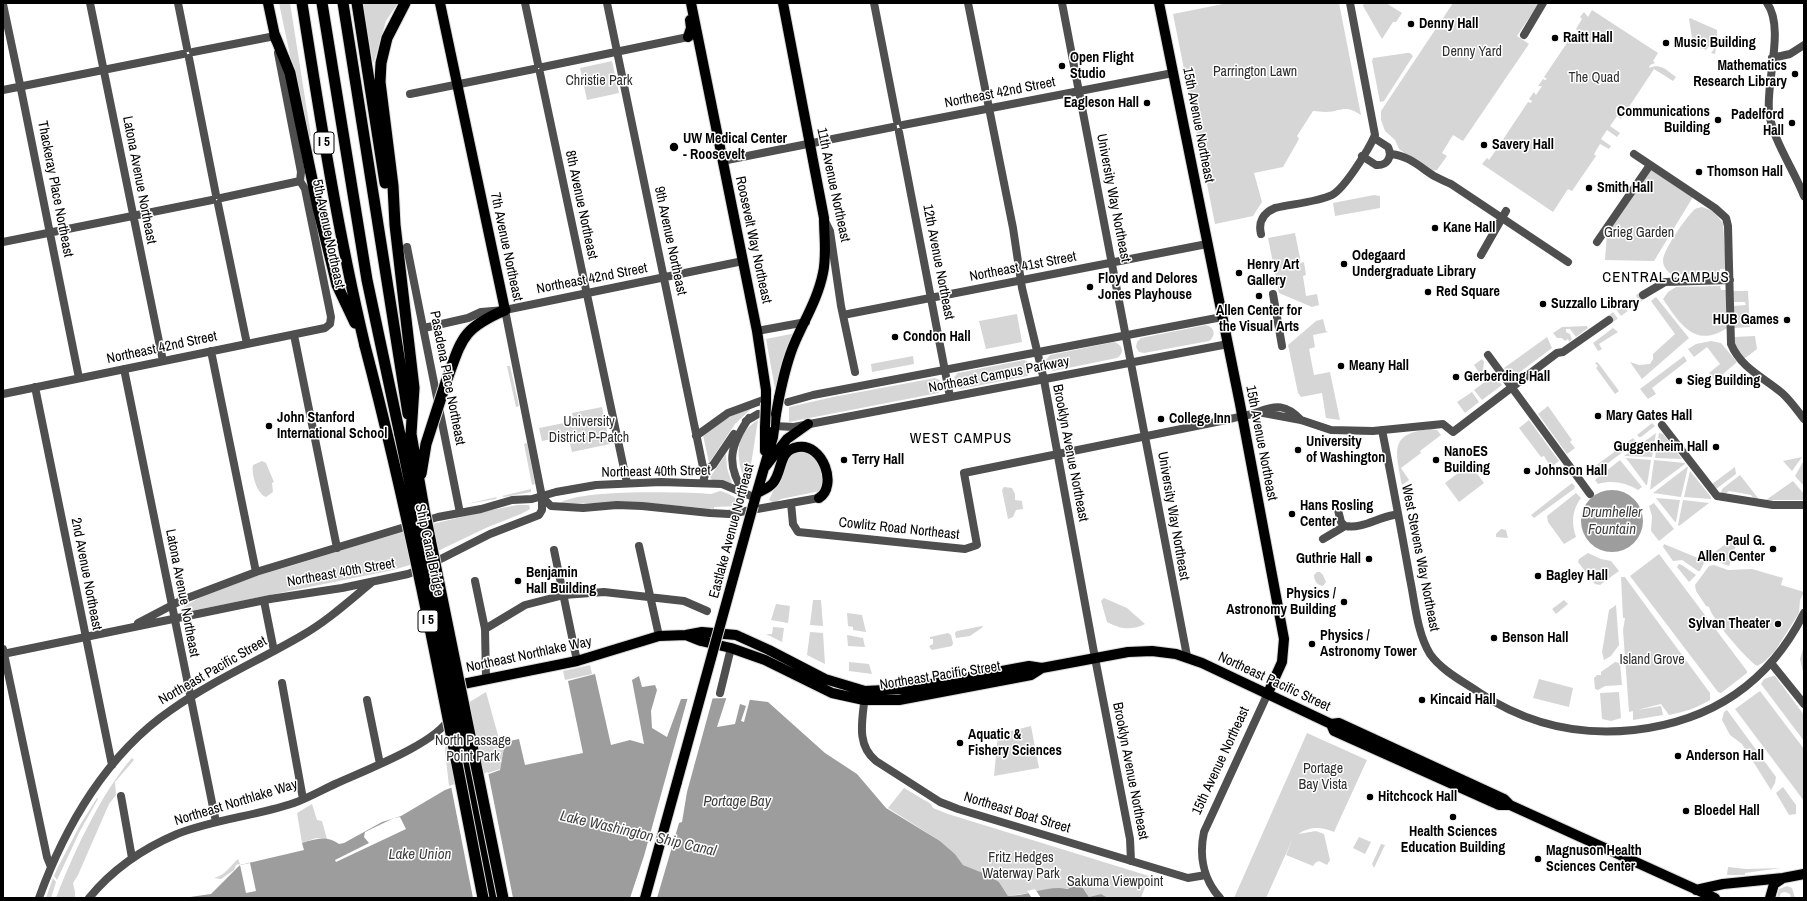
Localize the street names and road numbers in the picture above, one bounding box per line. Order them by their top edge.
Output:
street label: 15th Avenue Northeast [1179,66,1217,184]
street label: Northeast 42nd Street [943,74,1057,112]
street label: Latona Avenue Northeast [118,115,160,245]
street label: Thackeray Place Northeast [34,119,76,259]
street label: 11th Avenue Northeast [813,126,853,244]
road number: I 5 [314,132,334,154]
street label: University Way Northeast [1092,132,1134,264]
street label: 8th Avenue Northeast [561,149,601,261]
street label: Roosevelt Way Northeast [731,175,775,305]
street label: 5th Avenue Northeast [308,178,348,290]
street label: 9th Avenue Northeast [650,185,690,297]
street label: 7th Avenue Northeast [486,191,526,303]
street label: 12th Avenue Northeast [919,203,957,321]
street label: Northeast 41st Street [968,248,1078,286]
street label: Northeast 42nd Street [535,260,649,298]
street label: Pasadena Place Northeast [426,309,468,447]
street label: Northeast 42nd Street [105,328,219,368]
street label: Northeast Campus Parkway [927,353,1071,397]
street label: Brooklyn Avenue Northeast [1048,383,1092,523]
street label: 15th Avenue Northeast [1242,384,1280,502]
street label: University Way Northeast [1153,450,1193,582]
street label: Eastlake Avenue Northeast [706,462,758,600]
street label: Northeast 40th Street [601,463,711,481]
street label: West Stevens Way Northeast [1398,483,1442,633]
street label: Ship Canal Bridge [411,502,447,598]
street label: Cowlitz Road Northeast [838,514,960,544]
street label: 2nd Avenue Northeast [67,516,105,632]
street label: Latona Avenue Northeast [161,528,203,658]
street label: Northeast 40th Street [286,555,396,591]
road number: I 5 [418,610,438,632]
street label: Northeast Pacific Street [156,633,270,709]
street label: Northeast Northlake Way [465,633,593,677]
street label: Northeast Pacific Street [1215,649,1333,715]
street label: Northeast Pacific Street [878,658,1002,694]
street label: Brooklyn Avenue Northeast [1108,701,1152,841]
street label: 15th Avenue Northeast [1189,704,1253,818]
street label: Northeast Northlake Way [172,776,300,830]
street label: Northeast Boat Street [962,789,1072,837]

